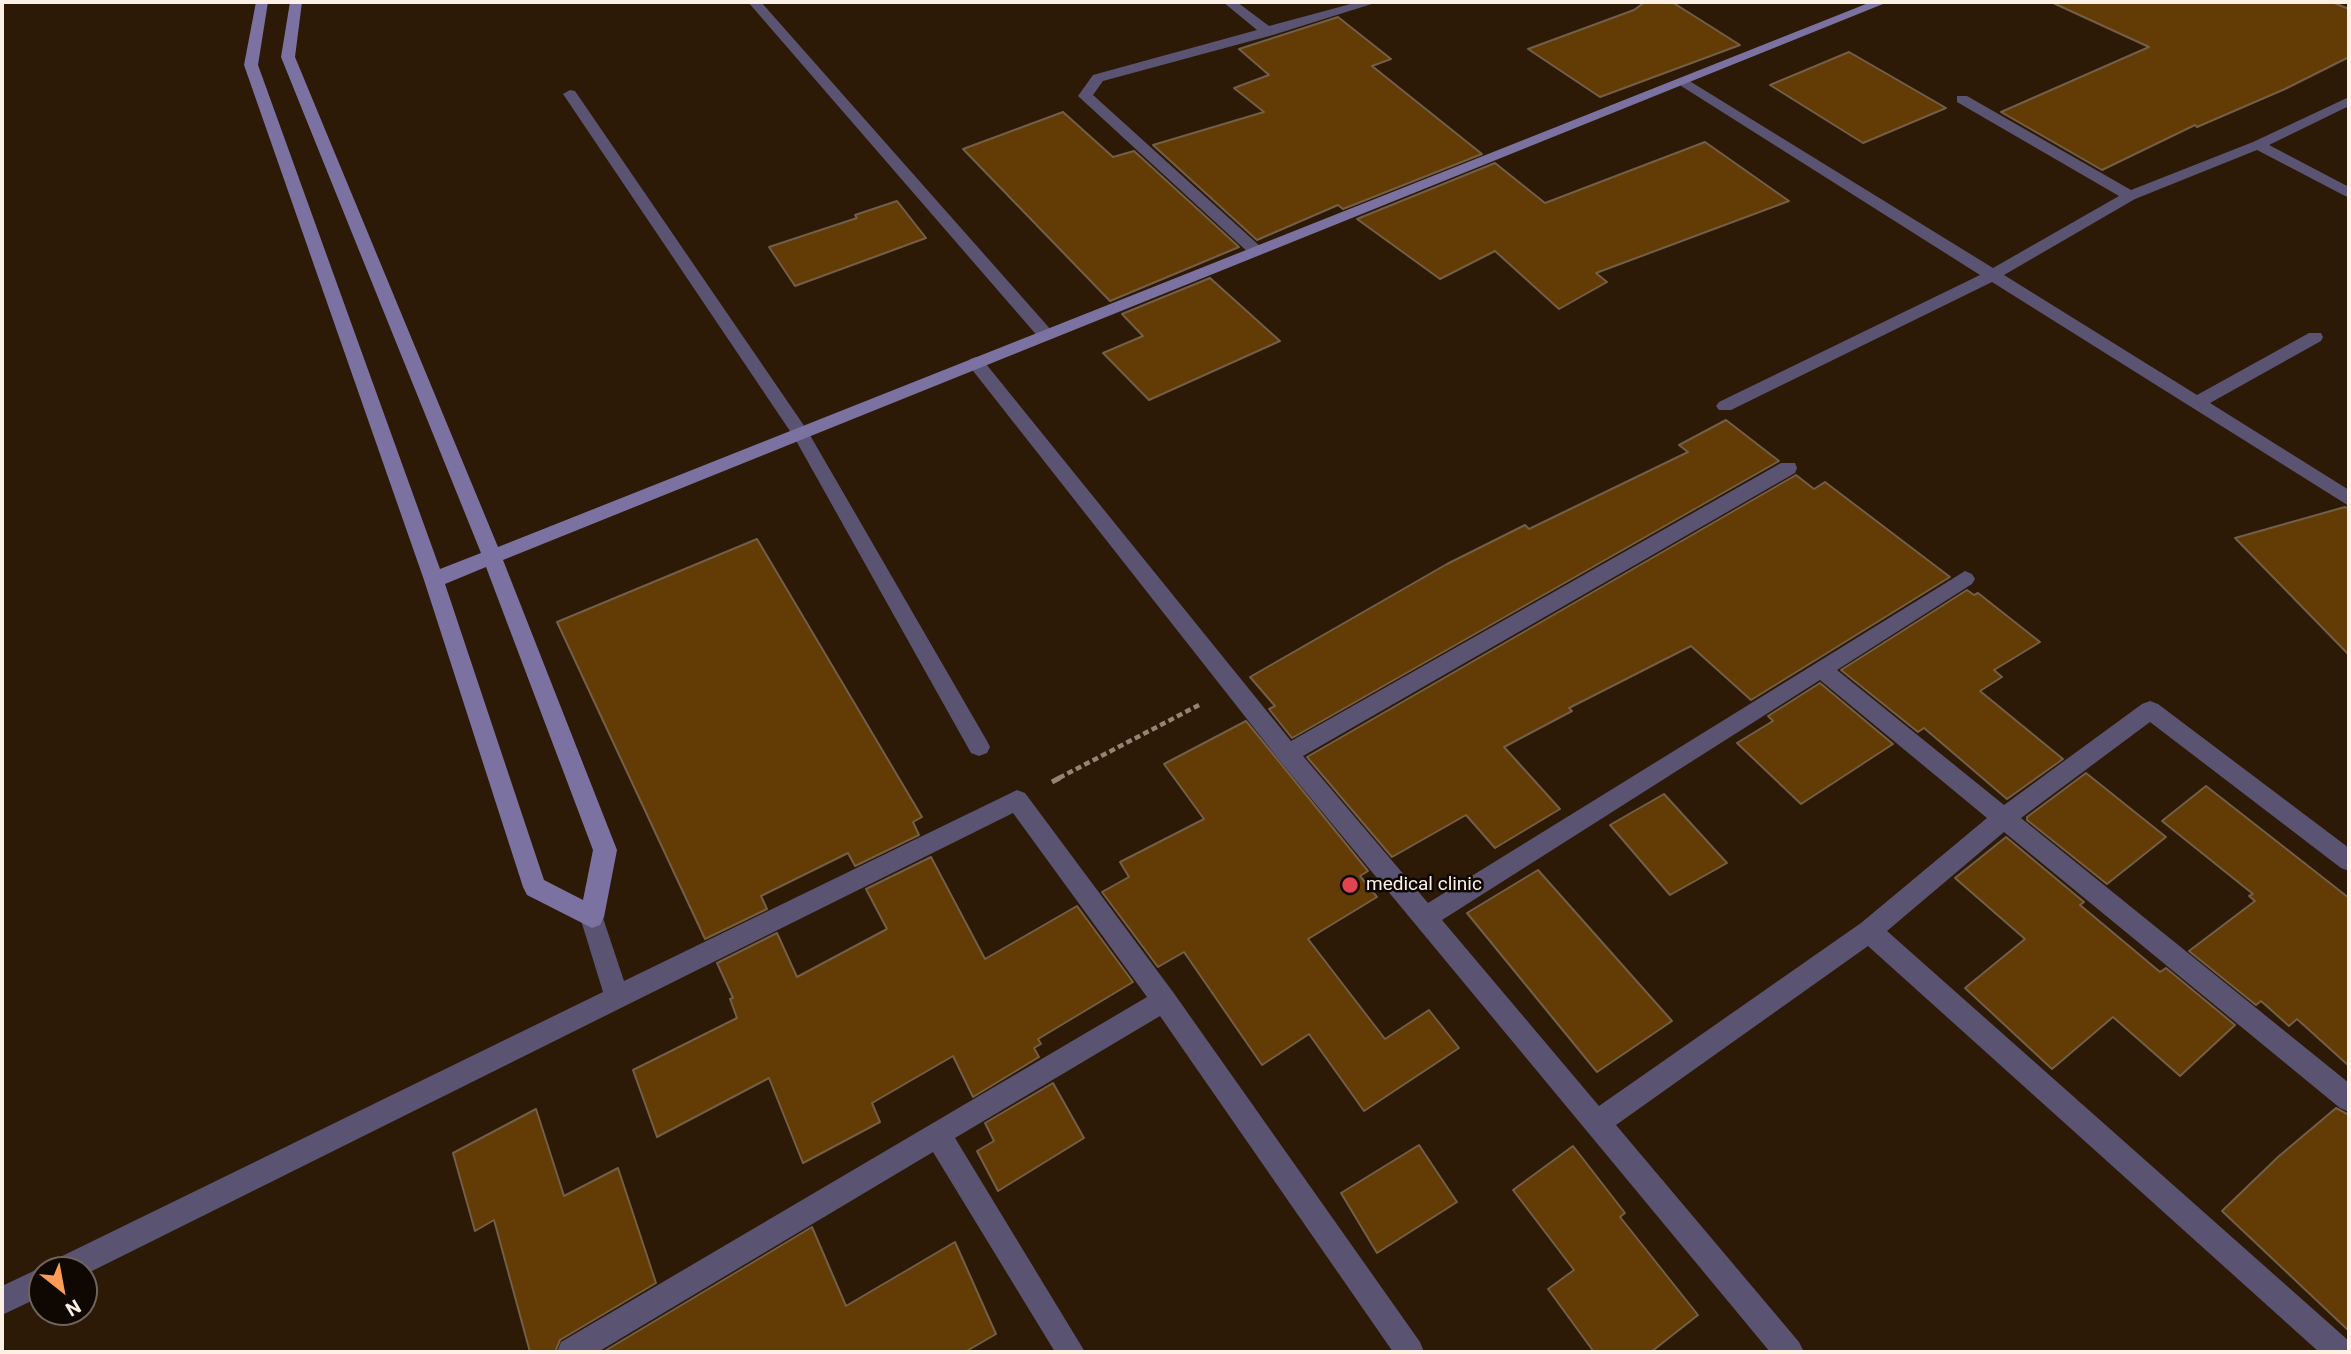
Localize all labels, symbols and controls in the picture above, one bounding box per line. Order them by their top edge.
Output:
place label: medical clinic [1366,874,1482,896]
marker: medical clinic [1340,875,1360,895]
north arrow [28,1256,98,1326]
text: N [61,1294,85,1321]

